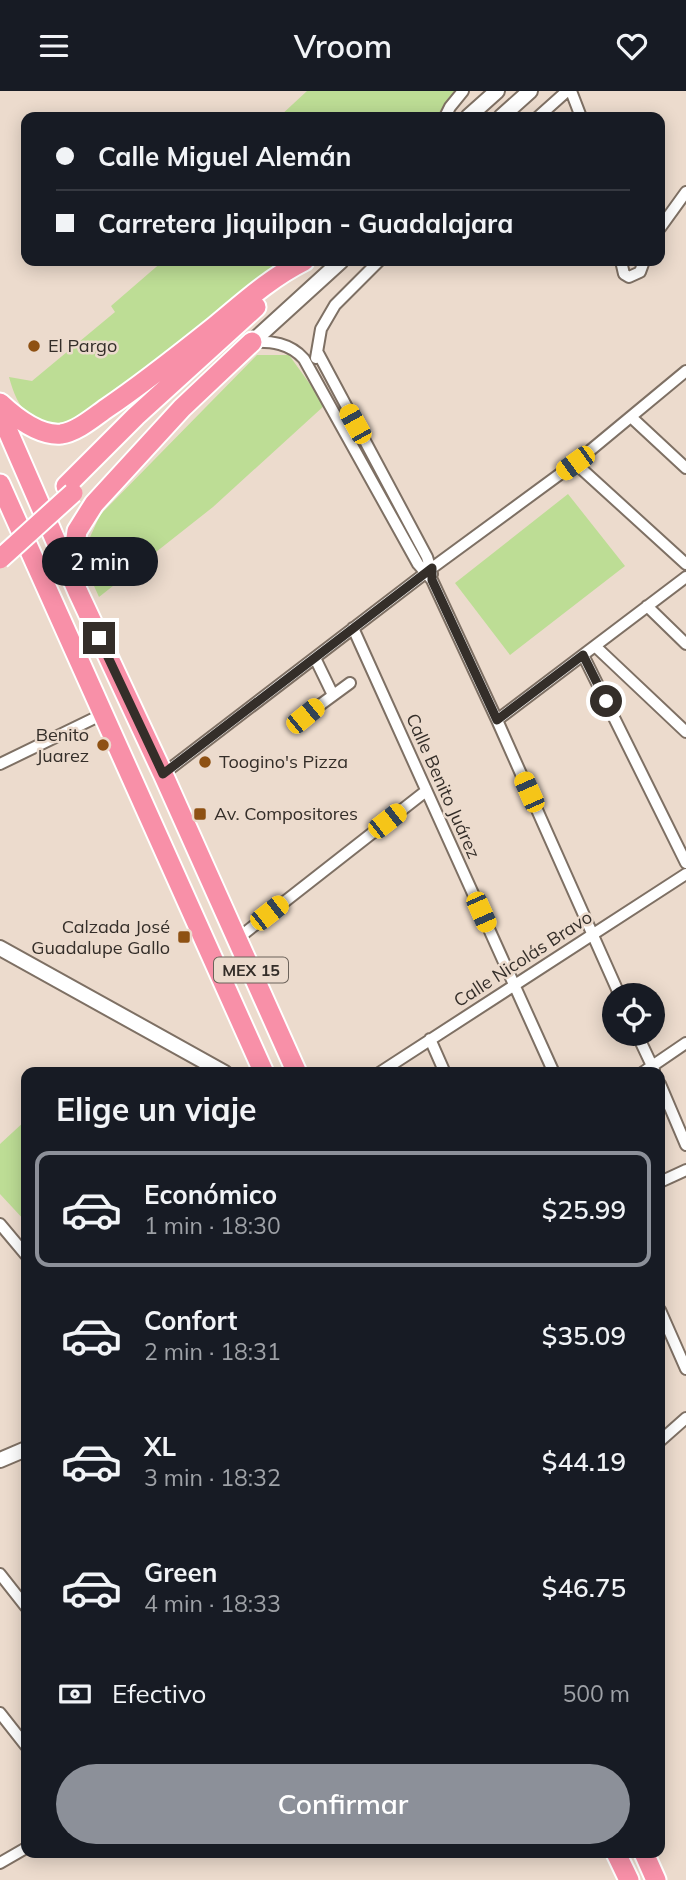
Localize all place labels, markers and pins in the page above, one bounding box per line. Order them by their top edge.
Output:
place label: El Pargo [48,334,117,357]
marker: El Pargo [26,338,42,354]
place label: Benito Juarez [36,723,89,767]
marker: Benito Juarez [95,737,111,753]
place label: Toogino's Pizza [219,750,348,773]
marker: Toogino's Pizza [197,754,213,770]
place label: Av. Compositores [214,802,358,825]
marker: Av. Compositores [192,806,208,822]
place label: Calzada José Guadalupe Gallo [31,915,170,959]
marker: Calzada José Guadalupe Gallo [176,929,192,945]

